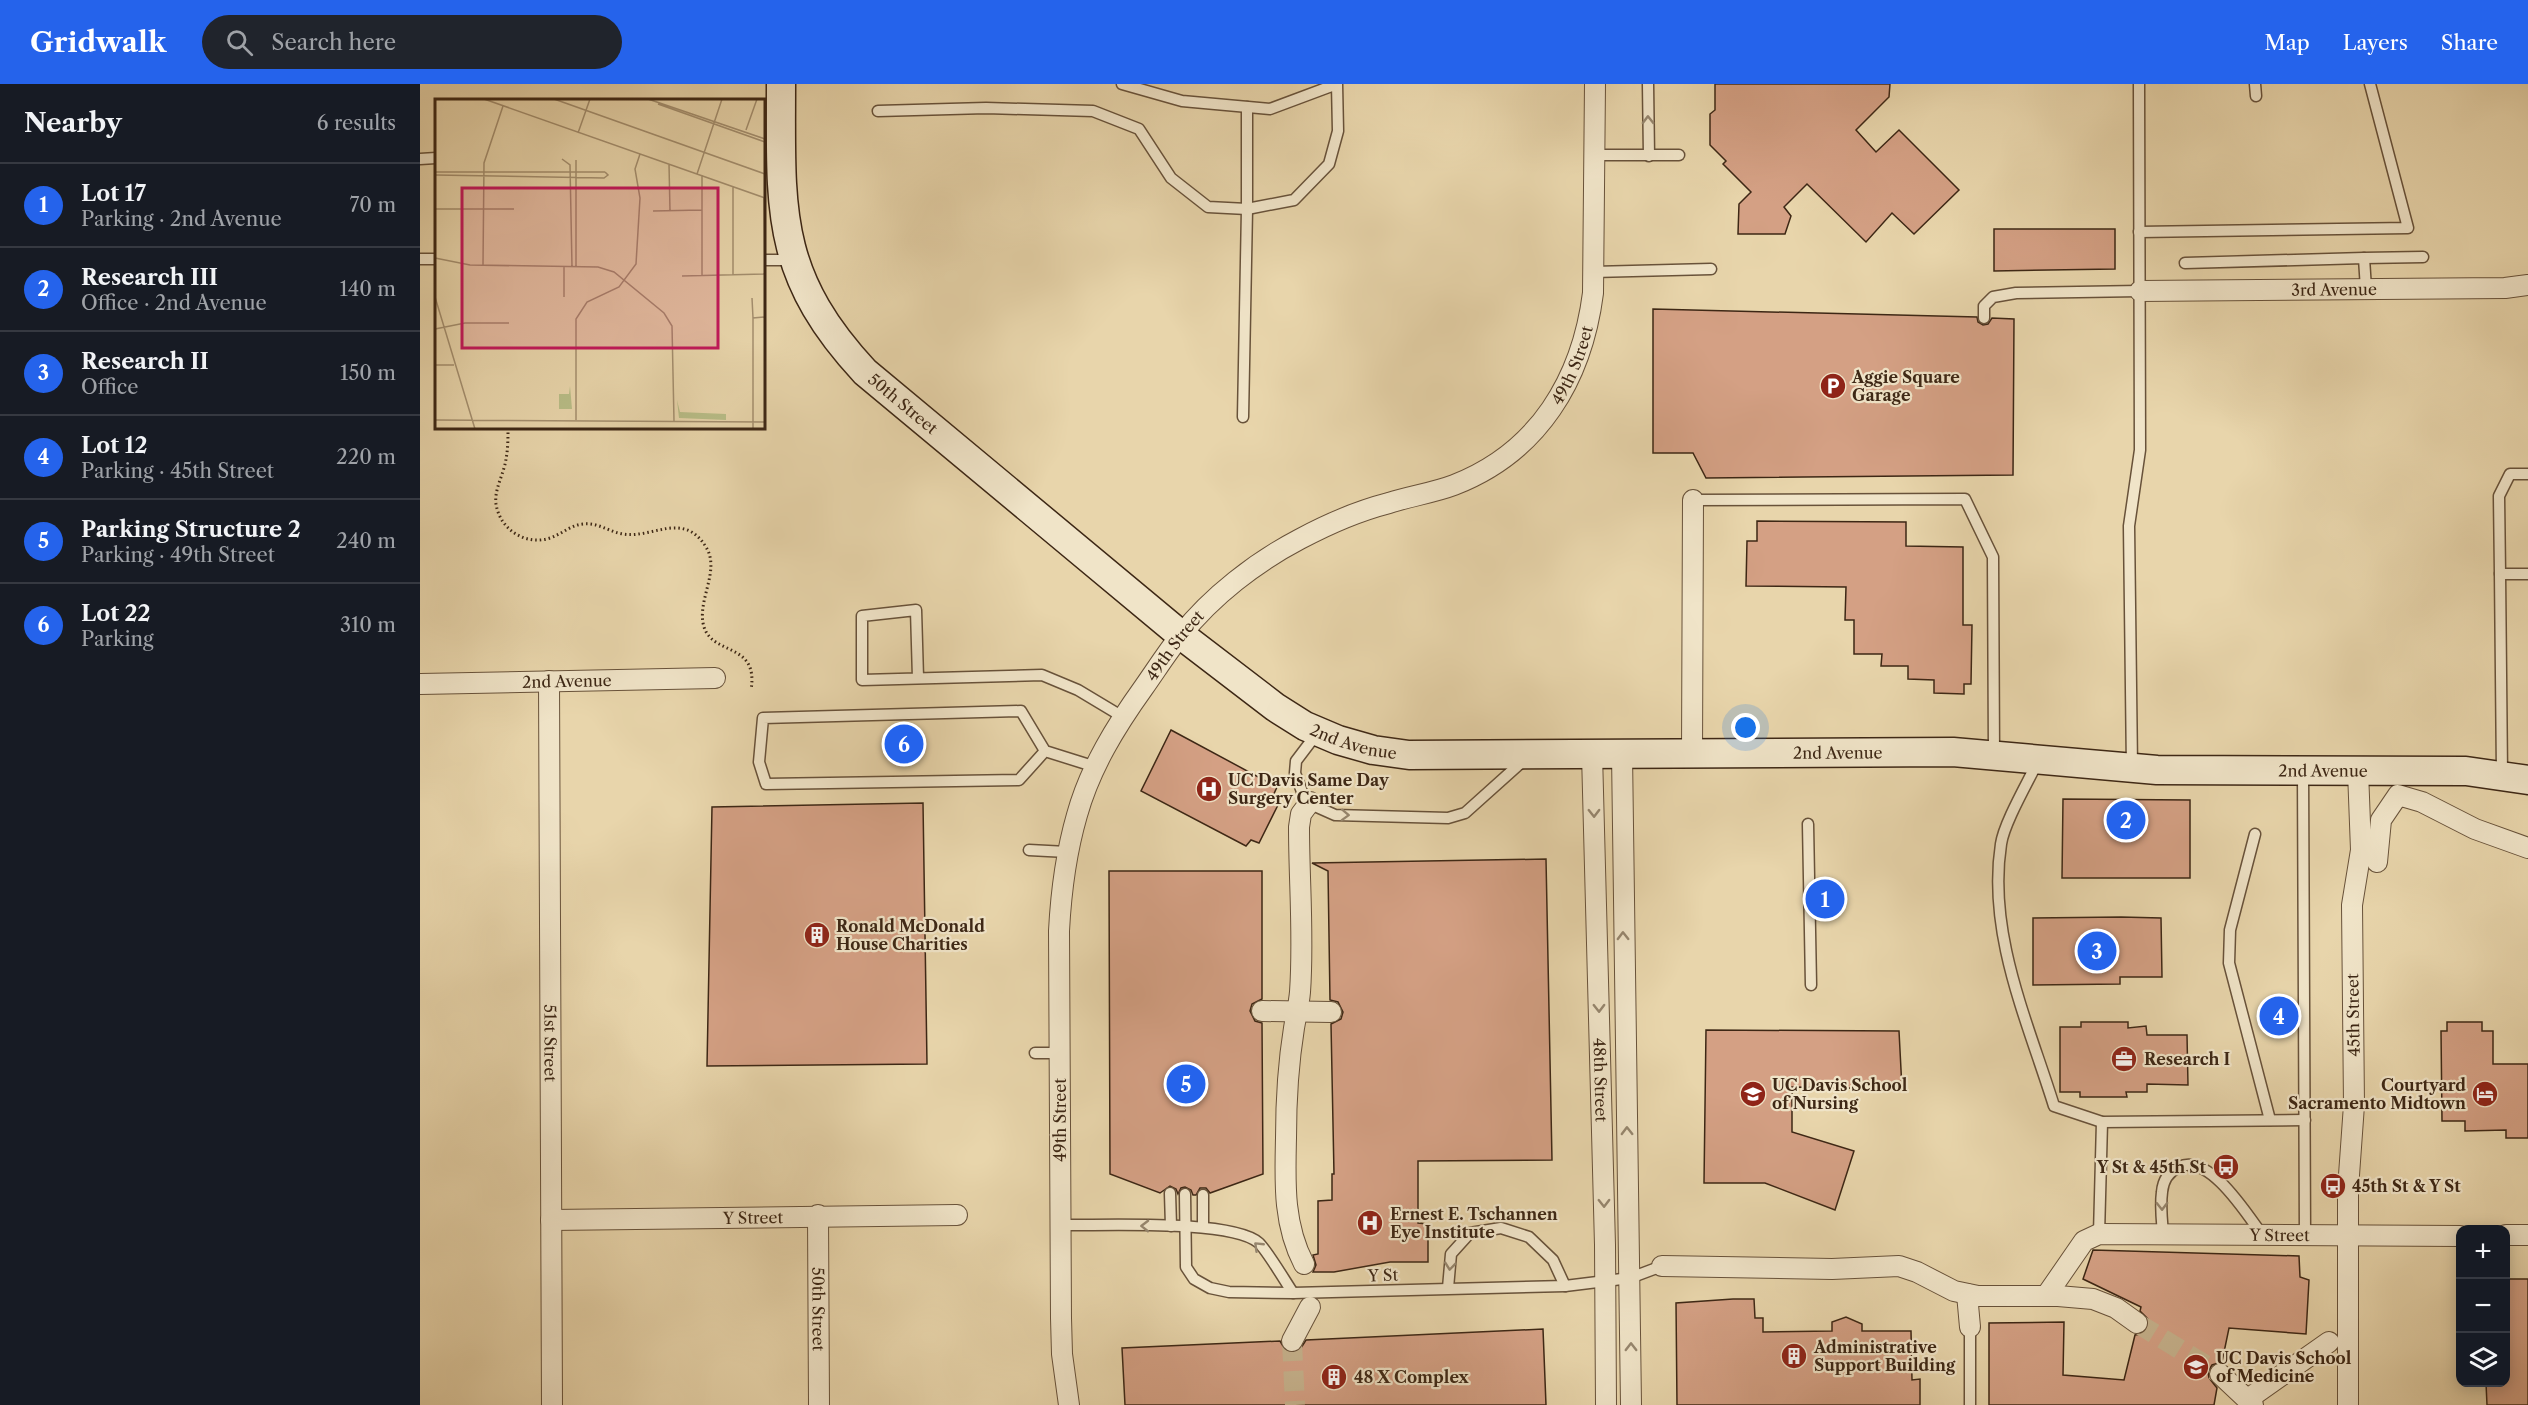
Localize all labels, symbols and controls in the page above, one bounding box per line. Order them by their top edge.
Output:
search box [202,15,622,69]
text: Gridwalk [30,25,166,59]
icon: search [223,26,256,59]
text: Search here [271,29,396,56]
text: Map [2265,30,2310,55]
text: Layers [2343,30,2408,55]
text: Share [2441,30,2498,55]
inset map [435,99,765,429]
text: Nearby [24,107,122,139]
text: 6 results [317,111,396,135]
one-way arrow [1642,115,1654,124]
text: Lot 17 [81,180,146,207]
text: 1 [39,193,48,217]
text: 70 m [350,193,396,217]
text: Parking · 2nd Avenue [81,207,282,231]
text: Research III [81,264,218,291]
text: 2 [38,277,49,301]
text: 140 m [339,277,396,301]
street label: 3rd Avenue [2291,279,2377,300]
text: Office · 2nd Avenue [81,291,267,315]
street label: 49th Street [1547,323,1597,408]
text: Research II [81,348,209,375]
text: 3 [38,361,49,385]
text: 150 m [340,361,396,385]
place label: Aggie Square Garage [1851,367,1960,405]
street label: 50th Street [864,369,942,438]
parking icon: Aggie Square Garage [1818,371,1848,401]
text: Office [81,375,139,399]
text: Lot 12 [81,432,147,459]
text: 4 [38,445,49,469]
text: 220 m [336,445,396,469]
text: Parking · 45th Street [81,459,274,483]
text: Parking Structure 2 [81,516,301,543]
text: 5 [38,529,49,553]
text: 240 m [336,529,396,553]
text: Parking · 49th Street [81,543,275,567]
text: Lot 22 [81,600,151,627]
street label: 49th Street [1141,606,1208,685]
text: 6 [38,613,49,637]
text: 310 m [340,613,396,637]
text: Parking [81,627,154,651]
street label: 2nd Avenue [522,670,612,692]
your location [1731,713,1760,742]
street label: 2nd Avenue [1307,719,1398,763]
pin: 6 [884,722,924,766]
street label: 2nd Avenue [1793,742,1883,763]
street label: 2nd Avenue [2278,760,2368,781]
place label: UC Davis Same Day Surgery Center [1228,770,1390,808]
hospital icon: UC Davis Same Day Surgery Center [1194,774,1224,804]
pin: 2 [2106,798,2146,842]
one-way arrow [1588,808,1600,817]
one-way arrow [1341,809,1350,821]
pin: 1 [1806,876,1844,922]
place label: Ronald McDonald House Charities [836,916,985,954]
building icon: Ronald McDonald House Charities [802,920,832,950]
pin: 3 [2078,928,2116,974]
one-way arrow [1617,931,1629,940]
street label: 45th Street [2342,973,2364,1057]
pin: 4 [2260,994,2298,1038]
one-way arrow [1593,1003,1605,1012]
street label: 51st Street [540,1004,561,1082]
street label: 48th Street [1590,1038,1612,1123]
office icon: Research I [2109,1044,2139,1074]
place label: Research I [2144,1049,2230,1069]
pin: 5 [1166,1062,1206,1106]
place label: UC Davis School of Nursing [1772,1075,1908,1113]
place label: Courtyard Sacramento Midtown [2288,1075,2466,1113]
street label: 49th Street [1050,1078,1070,1162]
school or university icon: UC Davis School of Nursing [1738,1079,1768,1109]
hotel icon: Courtyard Sacramento Midtown [2470,1079,2500,1109]
one-way arrow [1621,1126,1633,1135]
bus stop icon: Y St & 45th St [2211,1152,2241,1182]
place label: Y St & 45th St [2096,1157,2207,1177]
bus stop icon: 45th St & Y St [2318,1171,2348,1201]
place label: 45th St & Y St [2352,1176,2461,1196]
one-way arrow [1597,1198,1610,1207]
one-way arrow [2156,1202,2168,1211]
place label: Ernest E. Tschannen Eye Institute [1390,1204,1558,1242]
street label: Y Street [722,1207,784,1228]
hospital icon: Ernest E. Tschannen Eye Institute [1355,1208,1385,1238]
one-way arrow [1140,1220,1149,1232]
street label: Y Street [2248,1225,2310,1245]
map controls [2456,1225,2510,1387]
button: + [2456,1225,2510,1279]
one-way arrow [1255,1242,1265,1253]
one-way arrow [1444,1262,1457,1271]
street label: Y St [1367,1264,1399,1286]
street label: 50th Street [808,1267,829,1351]
button: − [2456,1279,2510,1333]
button: layers [2456,1333,2510,1387]
place label: Administrative Support Building [1813,1337,1956,1375]
building icon: Administrative Support Building [1779,1341,1809,1371]
one-way arrow [1625,1342,1637,1351]
place label: UC Davis School of Medicine [2216,1348,2352,1386]
school or university icon: UC Davis School of Medicine [2181,1352,2211,1382]
building icon: 48 X Complex [1319,1362,1349,1392]
place label: 48 X Complex [1354,1367,1469,1387]

